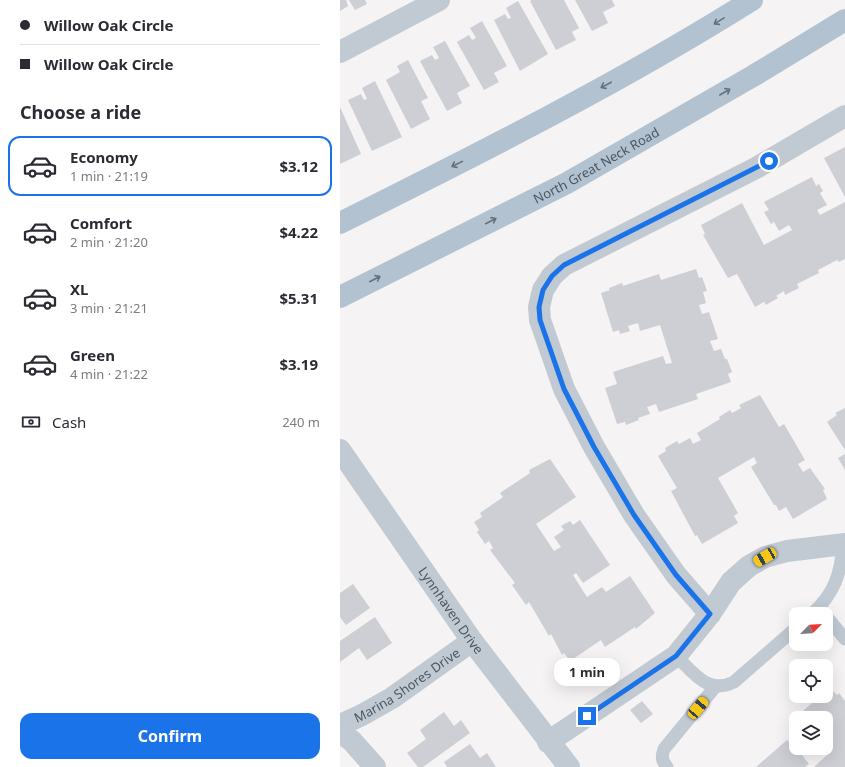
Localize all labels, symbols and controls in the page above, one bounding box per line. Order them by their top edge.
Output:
text: Willow Oak Circle [44,15,173,35]
one-way arrow [714,17,725,25]
text: Willow Oak Circle [44,54,173,74]
one-way arrow [600,82,612,90]
one-way arrow [719,87,731,95]
text: Choose a ride [20,100,141,124]
street label: North Great Neck Road [530,123,662,208]
text: Economy [70,147,138,167]
icon: car [22,148,58,184]
route start [760,152,778,170]
text: $3.12 [279,156,318,176]
one-way arrow [451,161,463,169]
text: 1 min · 21:19 [70,167,148,185]
text: Comfort [70,213,132,233]
icon: car [22,214,58,250]
one-way arrow [485,217,497,224]
text: $4.22 [279,222,318,242]
text: 2 min · 21:20 [70,233,148,251]
one-way arrow [369,275,381,283]
text: XL [70,279,88,299]
icon: car [22,280,58,316]
text: $5.31 [279,288,318,308]
text: 3 min · 21:21 [70,299,148,317]
text: Green [70,345,115,365]
icon: car [22,346,58,382]
text: $3.19 [279,354,318,374]
text: 4 min · 21:22 [70,365,148,383]
icon: cash [20,411,42,433]
text: Cash [52,412,86,432]
text: 240 m [282,413,320,431]
car [752,546,778,568]
street label: Lynnhaven Drive [414,563,488,658]
north arrow [789,607,833,651]
map controls [789,607,833,755]
street label: Marina Shores Drive [351,643,463,727]
callout: 1 min [554,658,620,686]
button: locate [789,659,833,703]
text: 1 min [569,663,605,681]
car [686,695,710,721]
route end [578,707,596,725]
button: layers [789,711,833,755]
button: Confirm [20,713,320,759]

